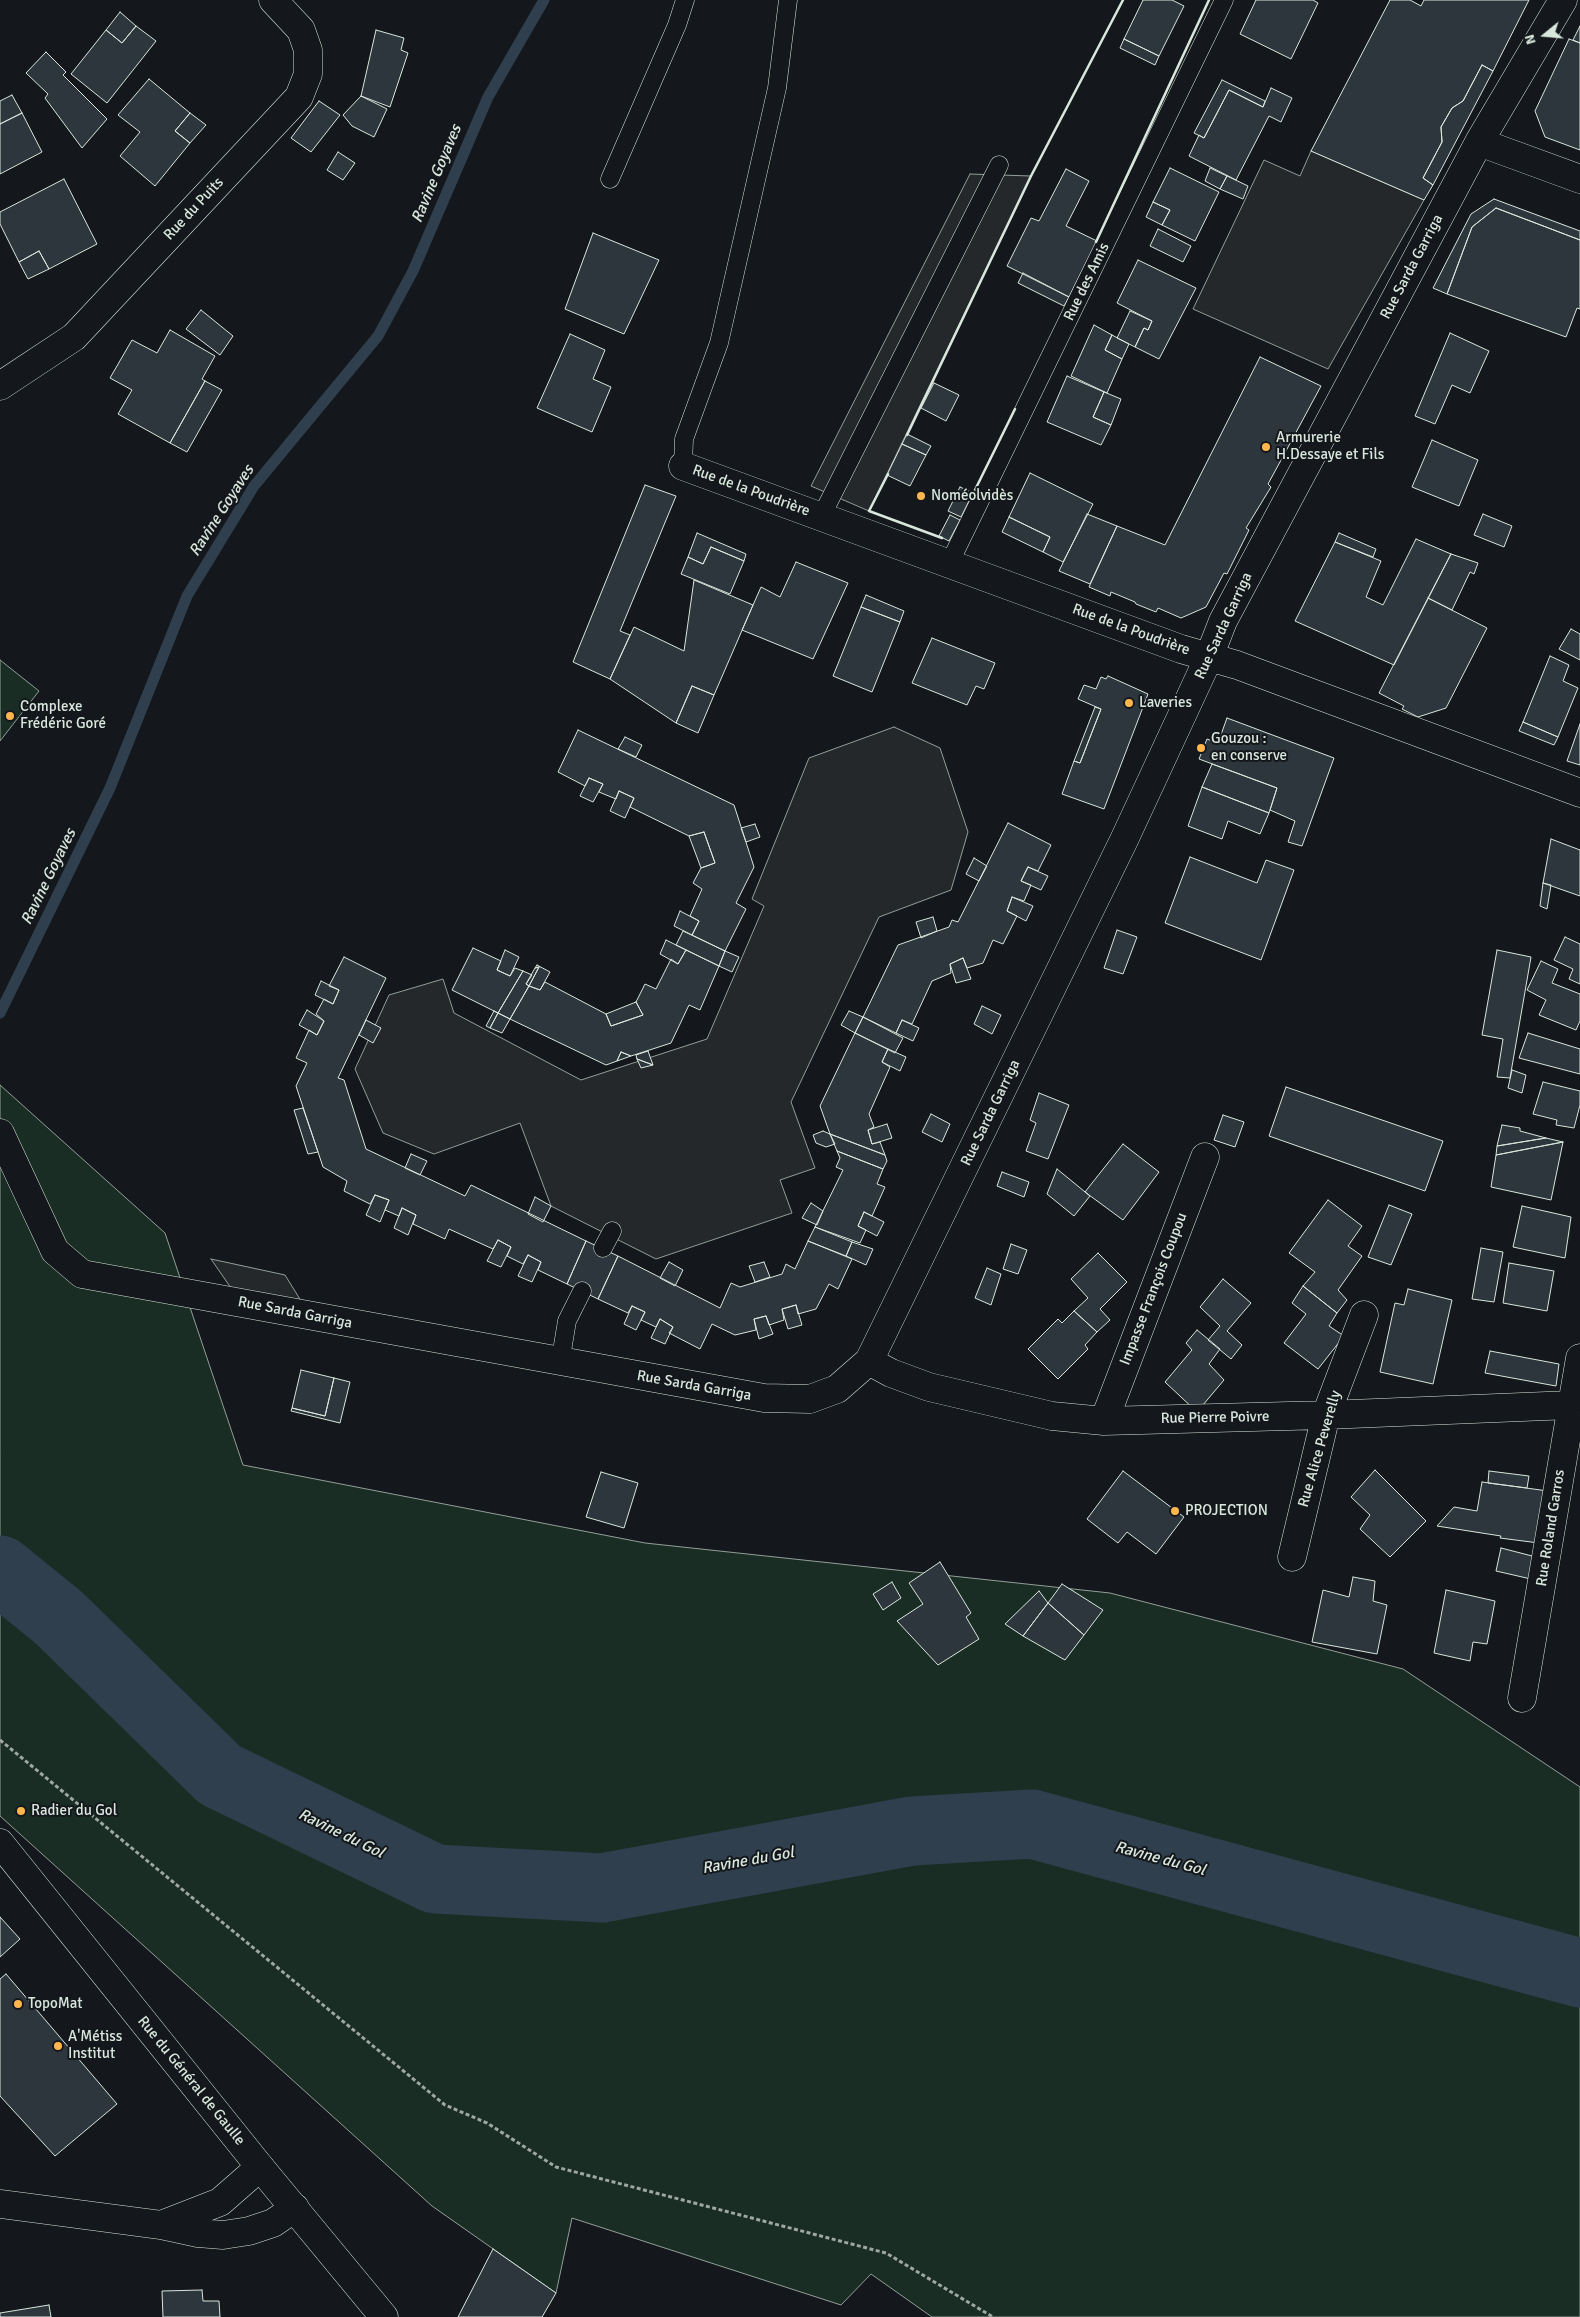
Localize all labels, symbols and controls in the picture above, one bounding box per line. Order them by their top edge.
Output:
north arrow [1520,10,1570,60]
text: N [1521,32,1540,47]
water label: Ravine Goyaves [408,122,466,226]
street label: Rue du Puits [160,174,228,244]
street label: Rue Sarda Garriga [1377,212,1447,322]
street label: Rue des Amis [1060,240,1114,324]
place label: Armurerie H.Dessaye et Fils [1276,429,1384,464]
marker: Armurerie H.Dessaye et Fils [1260,441,1272,453]
street label: Rue de la Poudrière [690,461,812,521]
water label: Ravine Goyaves [185,462,259,560]
place label: Noméolvidès [931,487,1013,505]
marker: Noméolvidès [915,490,927,502]
street label: Rue Sarda Garriga [1191,570,1257,682]
street label: Rue de la Poudrière [1070,600,1192,660]
place label: Laveries [1139,694,1192,712]
marker: Laveries [1123,697,1135,709]
place label: Complexe Frédéric Goré [20,698,106,733]
marker: Complexe Frédéric Goré [4,710,16,722]
place label: Gouzou : en conserve [1211,730,1287,765]
marker: Gouzou : en conserve [1195,742,1207,754]
water label: Ravine Goyaves [17,826,81,928]
street label: Rue Sarda Garriga [957,1057,1025,1169]
street label: Impasse François Coupou [1117,1210,1191,1368]
street label: Rue Sarda Garriga [236,1293,354,1333]
street label: Rue Sarda Garriga [635,1367,753,1405]
street label: Rue Alice Peverelly [1295,1389,1345,1509]
street label: Rue Pierre Poivre [1161,1408,1269,1428]
street label: Rue Roland Garros [1533,1468,1569,1588]
place label: PROJECTION [1185,1502,1268,1520]
marker: PROJECTION [1169,1505,1181,1517]
place label: Radier du Gol [31,1802,117,1820]
marker: Radier du Gol [15,1805,27,1817]
water label: Ravine du Gol [295,1805,387,1863]
water label: Ravine du Gol [1113,1838,1207,1880]
water label: Ravine du Gol [701,1843,795,1879]
place label: TopoMat [28,1995,82,2013]
marker: TopoMat [12,1998,24,2010]
street label: Rue du Général de Gaulle [133,2013,249,2149]
place label: A'Métiss Institut [68,2028,122,2063]
marker: A'Métiss Institut [52,2040,64,2052]

